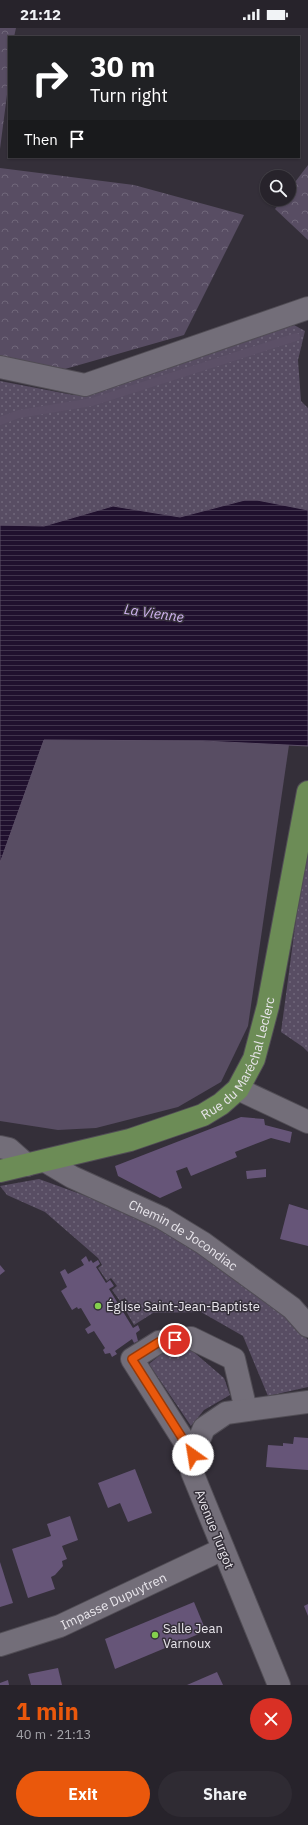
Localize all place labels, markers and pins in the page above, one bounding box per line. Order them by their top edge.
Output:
place label: Église Saint-Jean-Baptiste [106,1298,260,1315]
marker: Église Saint-Jean-Baptiste [93,1301,103,1311]
pin [158,1323,192,1357]
place label: Salle Jean Varnoux [163,1620,223,1652]
marker: Salle Jean Varnoux [150,1630,160,1640]

